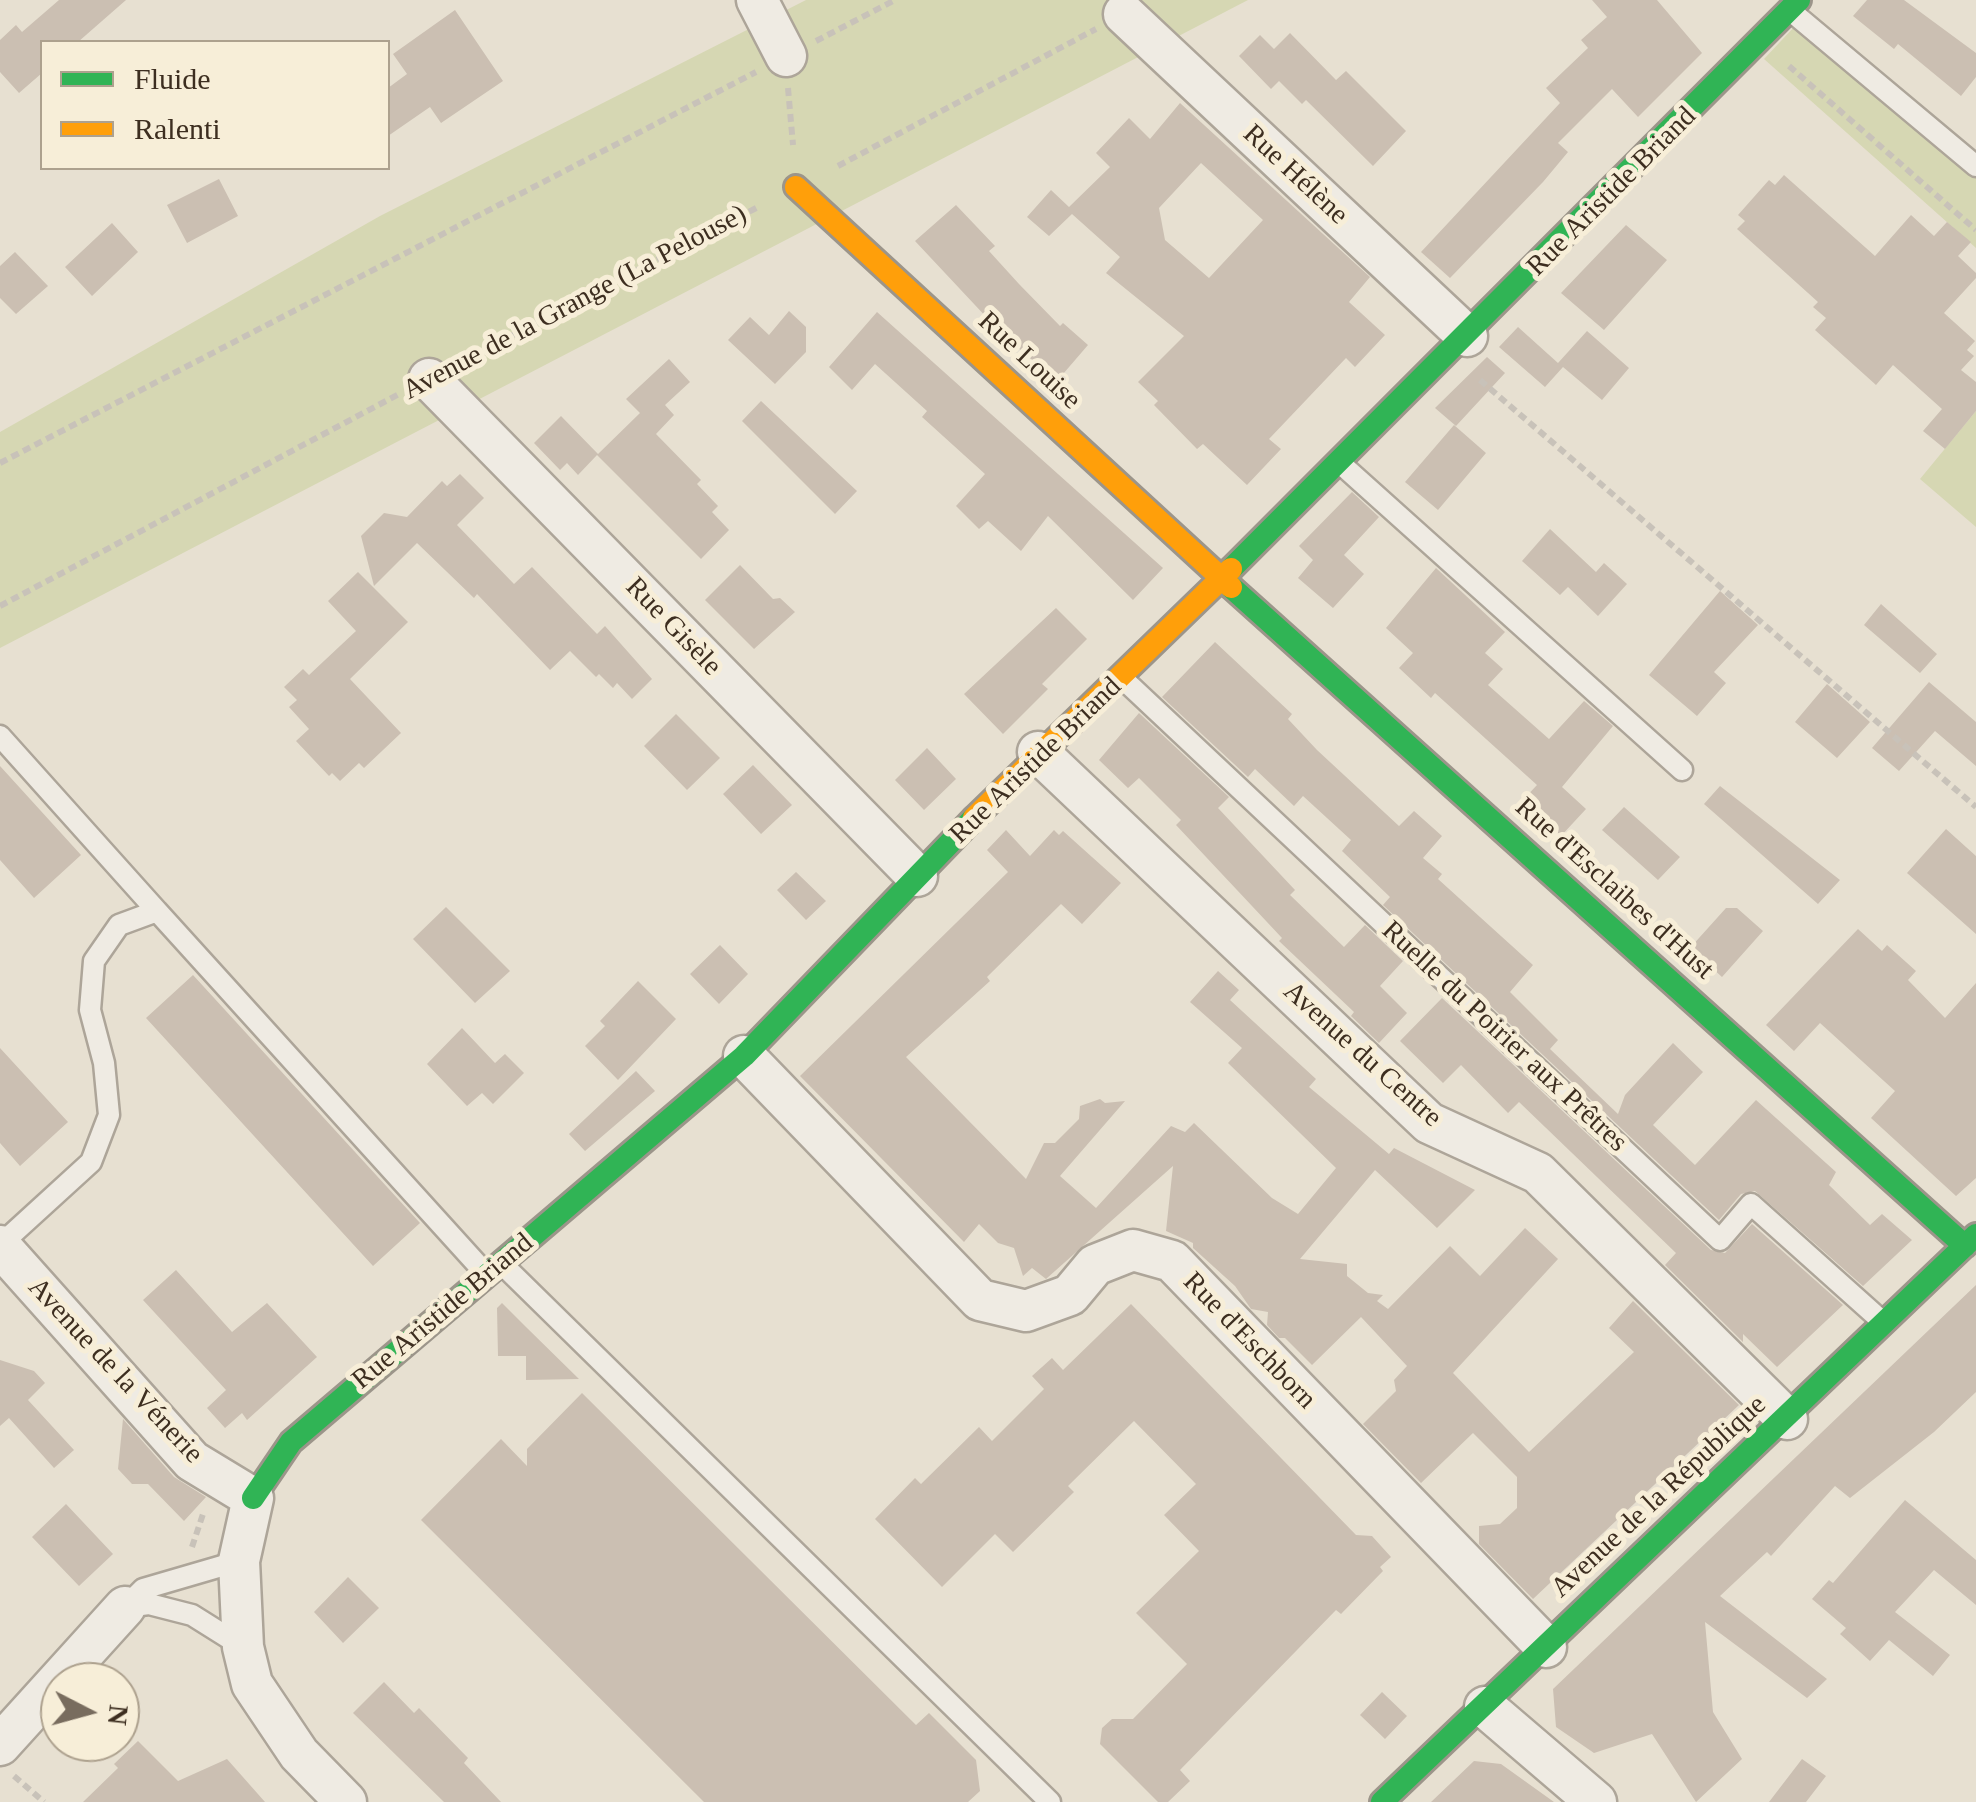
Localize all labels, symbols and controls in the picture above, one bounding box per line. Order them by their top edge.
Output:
legend [40,40,390,170]
text: Fluide [134,62,211,95]
street label: Rue Aristide Briand [1520,100,1704,284]
text: Ralenti [134,112,221,145]
street label: Rue Hélène [1235,118,1355,232]
street label: Avenue de la Grange (La Pelouse) [397,198,753,408]
street label: Rue Louise [971,305,1087,417]
street label: Rue Gisèle [618,571,728,683]
street label: Rue Aristide Briand [943,671,1129,851]
street label: Rue d'Esclaibes d'Hust [1508,791,1720,987]
street label: Ruelle du Poirier aux Prêtres [1374,914,1634,1160]
street label: Avenue du Centre [1276,975,1448,1135]
street label: Rue Aristide Briand [346,1227,540,1397]
street label: Rue d'Eschborn [1175,1266,1323,1416]
street label: Avenue de la Vénerie [20,1271,210,1471]
street label: Avenue de la République [1545,1389,1773,1605]
north arrow [40,1662,140,1762]
text: N [102,1703,135,1727]

